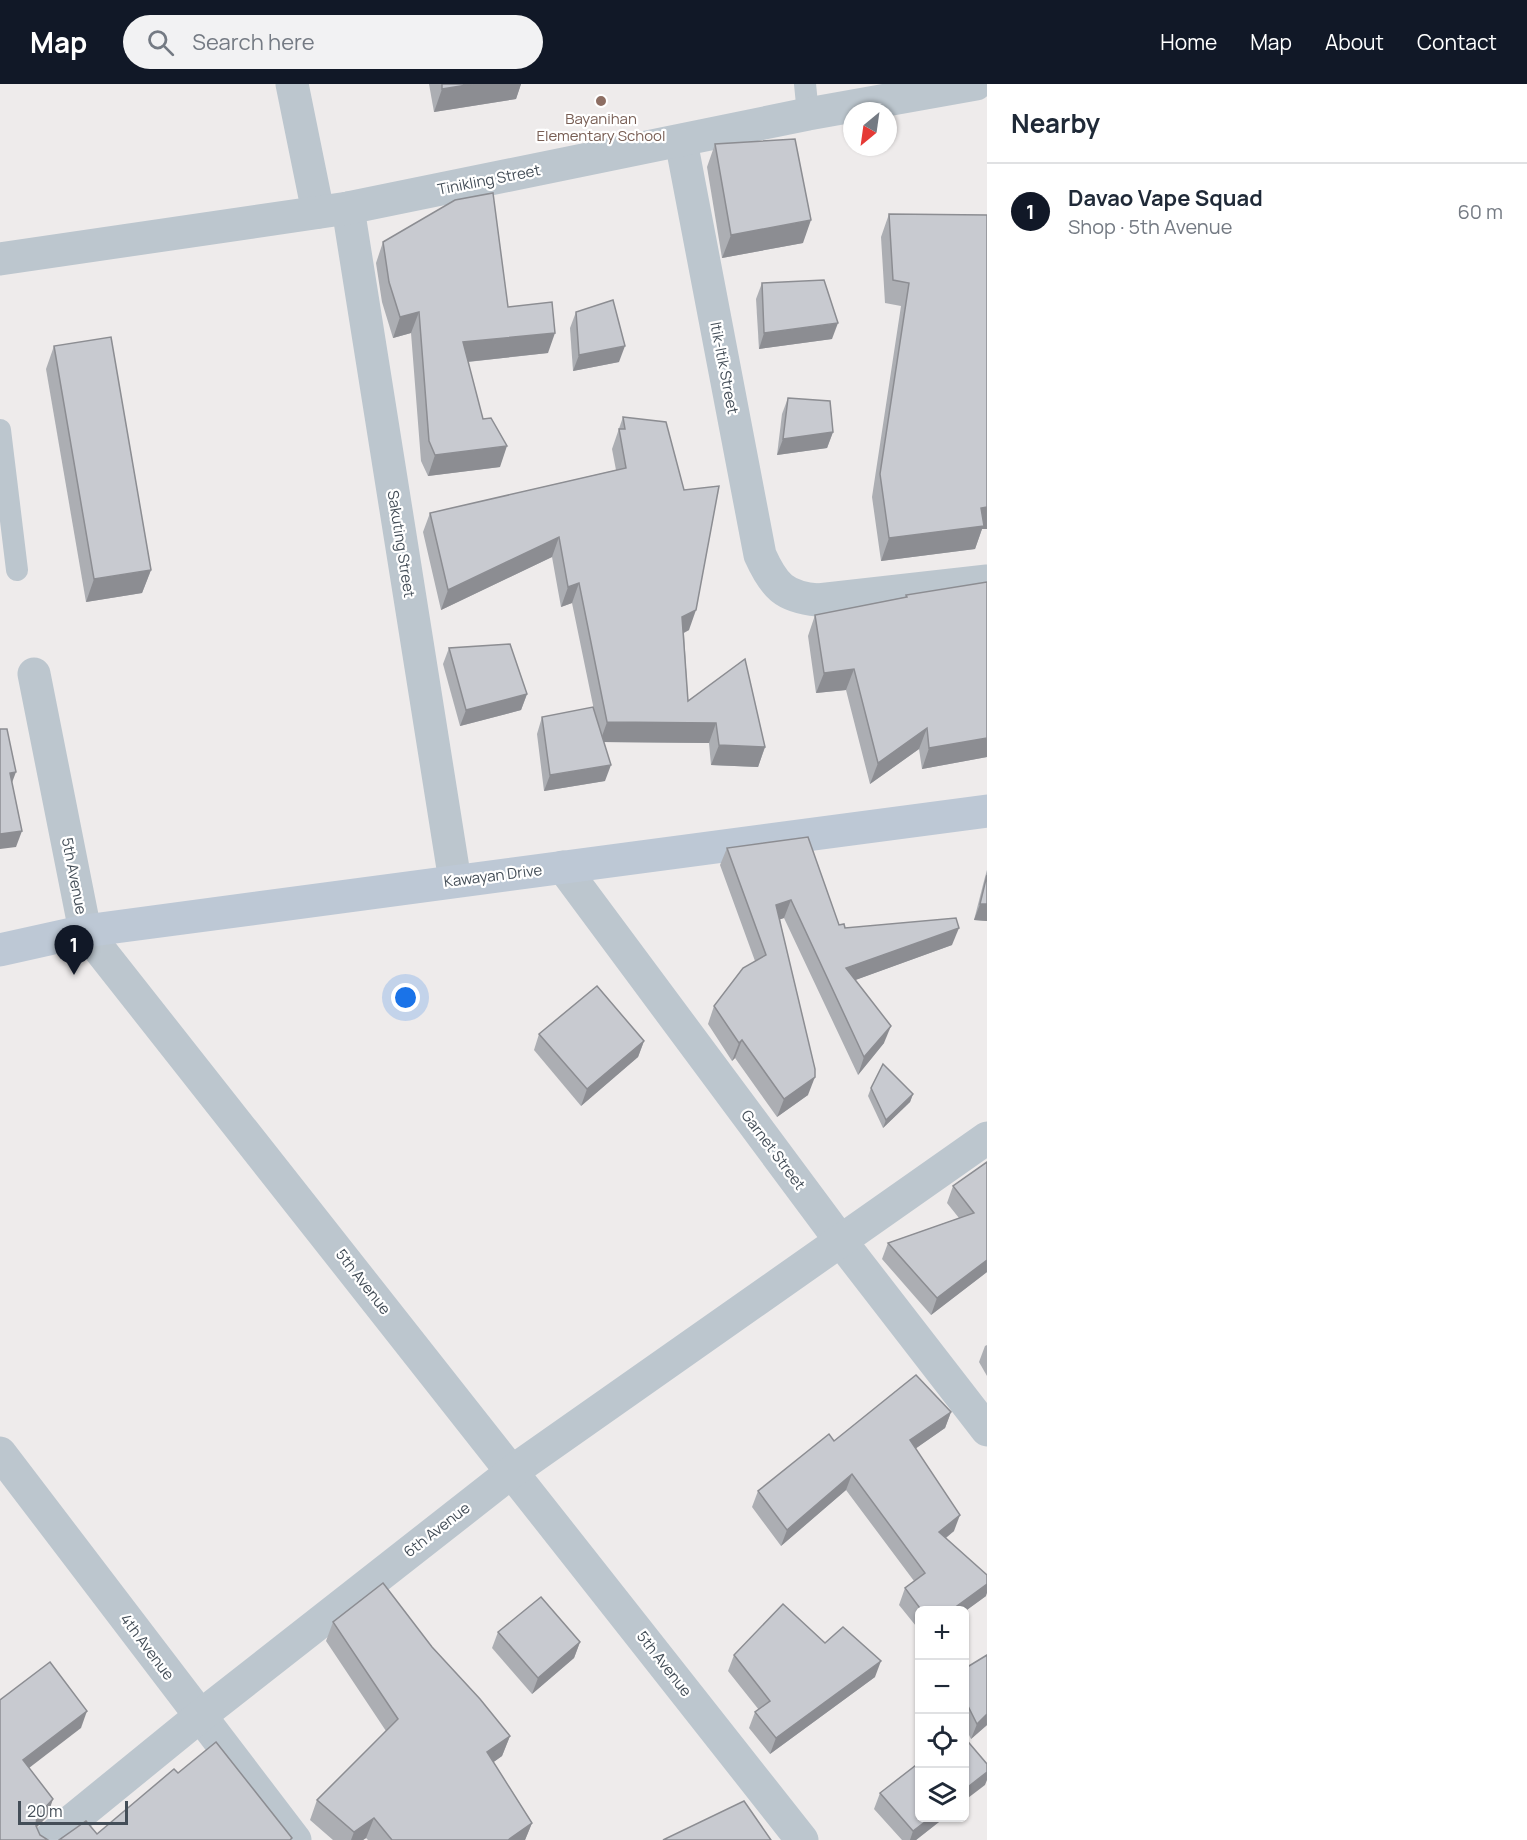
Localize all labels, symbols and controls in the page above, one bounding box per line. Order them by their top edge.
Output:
search box [123,15,543,69]
text: Map [30,23,87,61]
icon: search [144,26,177,59]
text: Search here [192,27,315,57]
text: Home [1160,28,1217,56]
text: Map [1250,28,1292,56]
text: About [1325,28,1384,56]
text: Contact [1417,28,1497,56]
marker: Bayanihan Elementary School [594,94,608,108]
north arrow [843,102,897,156]
text: Nearby [1011,105,1100,141]
place label: Bayanihan Elementary School [537,108,665,146]
street label: Tinikling Street [436,159,542,200]
text: Davao Vape Squad [1068,183,1263,213]
text: 1 [1026,198,1035,225]
text: 60 m [1457,198,1503,225]
text: Shop · 5th Avenue [1068,213,1232,240]
street label: Itik-Itik Street [705,320,744,416]
street label: Sakuting Street [383,489,420,599]
street label: 5th Avenue [57,836,92,916]
street label: Kawayan Drive [443,859,543,892]
pin: 1 [54,926,94,975]
your location [391,983,420,1012]
street label: Garnet Street [736,1105,810,1194]
street label: 5th Avenue [331,1245,396,1319]
street label: 6th Avenue [399,1497,474,1562]
map controls [915,1606,969,1822]
button: + [915,1606,969,1660]
street label: 4th Avenue [116,1609,179,1684]
street label: 5th Avenue [632,1627,697,1701]
button: − [915,1660,969,1714]
button: locate [915,1714,969,1768]
button: layers [915,1768,969,1822]
scale bar [18,1798,128,1826]
text: 20 m [27,1800,63,1822]

